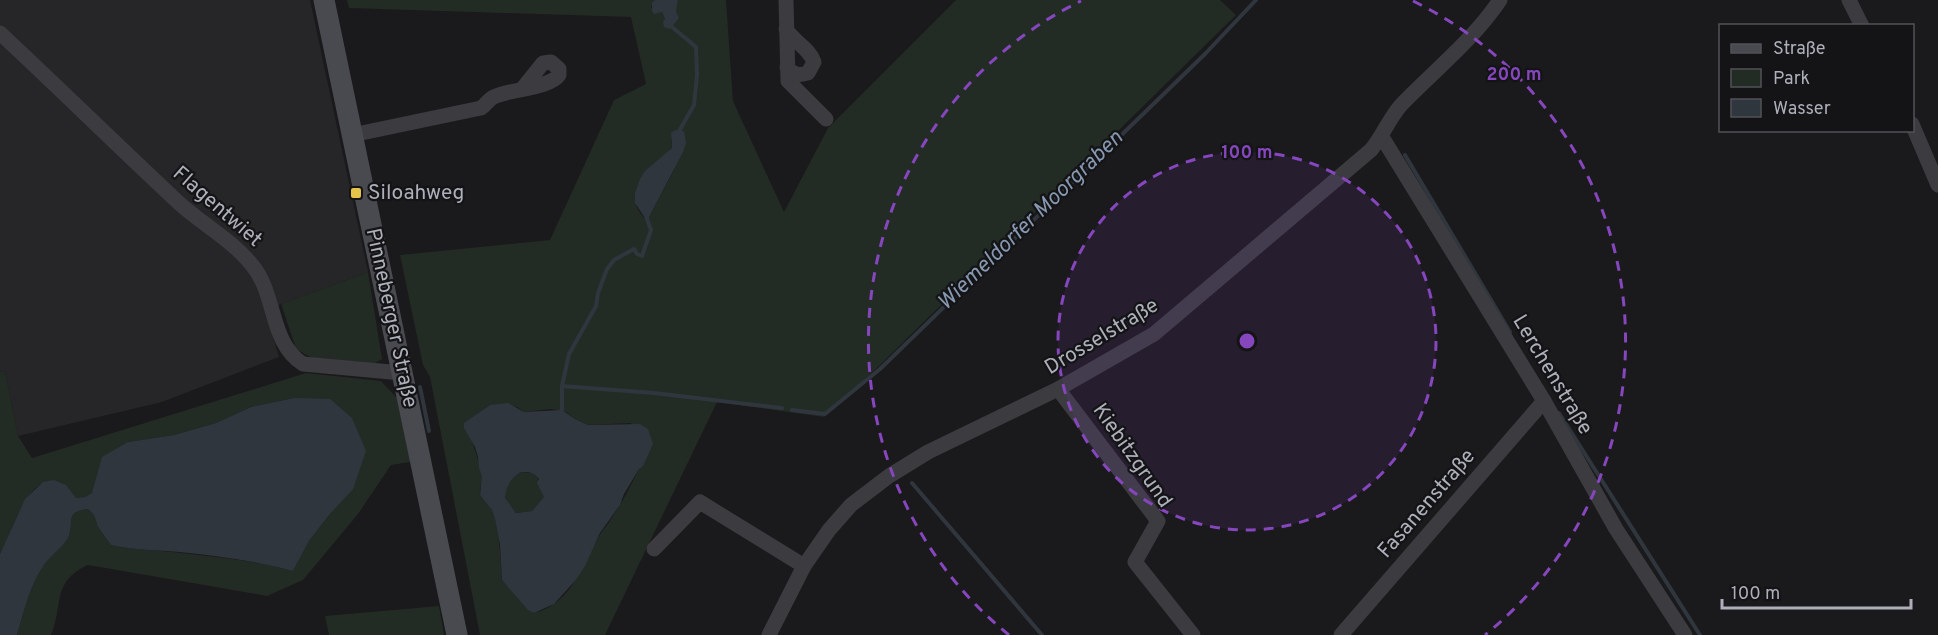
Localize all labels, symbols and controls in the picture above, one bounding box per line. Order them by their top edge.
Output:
legend [1719,24,1914,132]
text: Straße [1773,38,1825,61]
text: 200 m [1486,64,1542,87]
text: Park [1773,68,1810,91]
text: Wasser [1773,98,1831,121]
water label: Wiemeldorfer Moorgraben [933,125,1129,317]
text: 100 m [1221,142,1273,165]
street label: Flagentwiet [167,161,267,253]
place label: Siloahweg [368,180,464,207]
marker: Siloahweg [349,186,363,200]
street label: Pinneberger Straße [359,226,423,410]
street label: Drosselstraße [1040,292,1164,382]
street label: Lerchenstraße [1506,310,1598,440]
centre of rings [1237,331,1257,351]
street label: Kiebitzgrund [1086,398,1178,514]
street label: Fasanenstraße [1372,444,1482,564]
scale bar [1722,572,1911,610]
text: 100 m [1731,583,1780,606]

